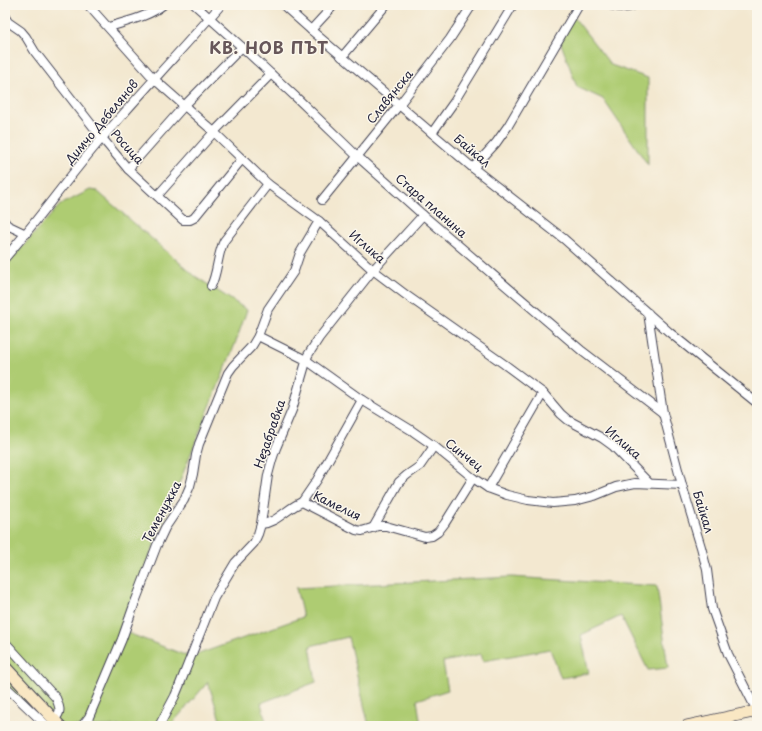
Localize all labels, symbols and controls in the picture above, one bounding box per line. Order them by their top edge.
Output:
district label: КВ. НОВ ПЪТ [209,35,329,59]
street label: Славянска [362,65,417,127]
street label: Димчо Дебелянов [60,75,142,168]
street label: Росица [107,125,149,168]
street label: Байкал [450,129,495,171]
street label: Стара планина [392,169,472,242]
street label: Иглика [346,225,390,267]
street label: Незабравка [249,396,289,471]
street label: Иглика [602,421,646,463]
street label: Синчец [442,434,488,475]
street label: Теменужка [137,477,185,546]
street label: Камелия [311,486,364,524]
street label: Байкал [689,488,719,535]

